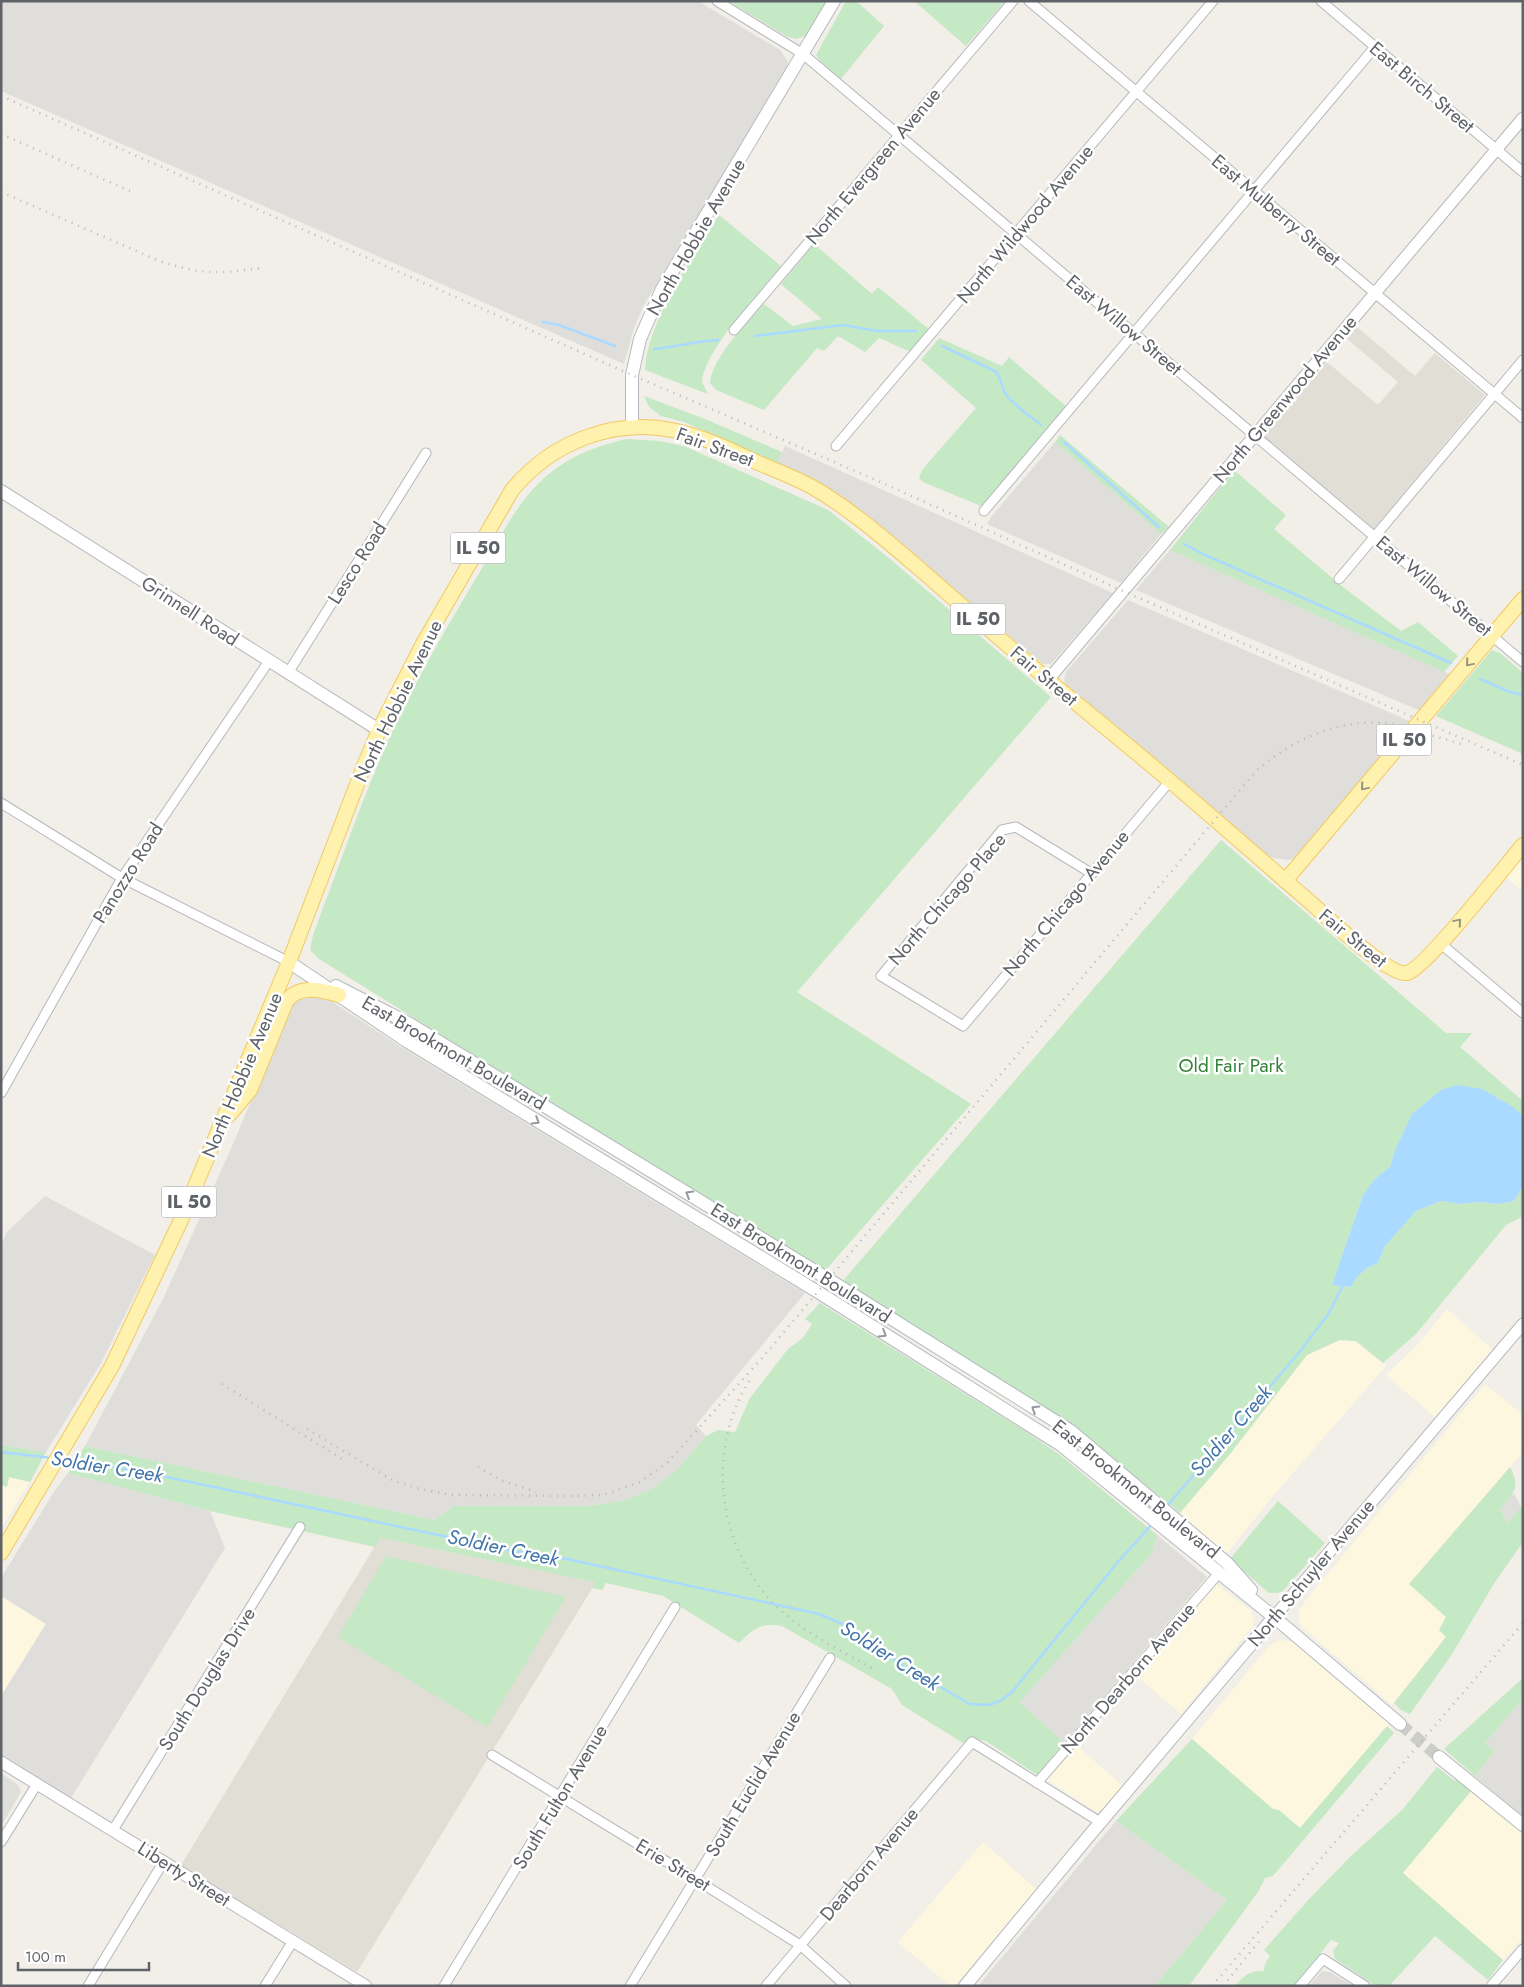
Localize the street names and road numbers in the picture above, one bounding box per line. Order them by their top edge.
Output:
street label: East Birch Street [1364,35,1481,139]
street label: North Evergreen Avenue [799,81,947,250]
street label: North Wildwood Avenue [950,139,1100,309]
street label: East Mulberry Street [1206,148,1347,272]
street label: North Hobbie Avenue [640,153,752,320]
street label: East Willow Street [1060,268,1188,382]
street label: North Greenwood Avenue [1207,309,1363,489]
street label: Fair Street [673,421,758,474]
street label: Lesco Road [321,517,393,609]
street label: East Willow Street [1370,529,1498,643]
road number: IL 50 [450,532,506,564]
street label: Grinnell Road [136,569,244,653]
road number: IL 50 [950,604,1006,634]
street label: North Hobbie Avenue [347,615,449,787]
street label: Fair Street [1004,640,1084,713]
road number: IL 50 [1376,724,1432,756]
street label: Panozzo Road [86,818,170,928]
street label: North Chicago Avenue [996,824,1136,982]
street label: North Chicago Place [882,827,1012,971]
street label: Fair Street [1313,902,1393,974]
street label: North Hobbie Avenue [195,988,289,1162]
street label: East Brookmont Boulevard [357,989,551,1117]
road number: IL 50 [162,1186,216,1218]
street label: East Brookmont Boulevard [705,1196,897,1330]
street label: East Brookmont Boulevard [1046,1413,1226,1565]
street label: North Schuyler Avenue [1241,1493,1381,1653]
street label: North Dearborn Avenue [1055,1596,1202,1760]
street label: South Douglas Drive [152,1602,262,1756]
street label: South Euclid Avenue [699,1706,807,1862]
street label: South Fulton Avenue [506,1719,614,1874]
street label: Dearborn Avenue [813,1801,925,1927]
street label: Erie Street [631,1832,716,1898]
street label: Liberty Street [133,1835,236,1913]

